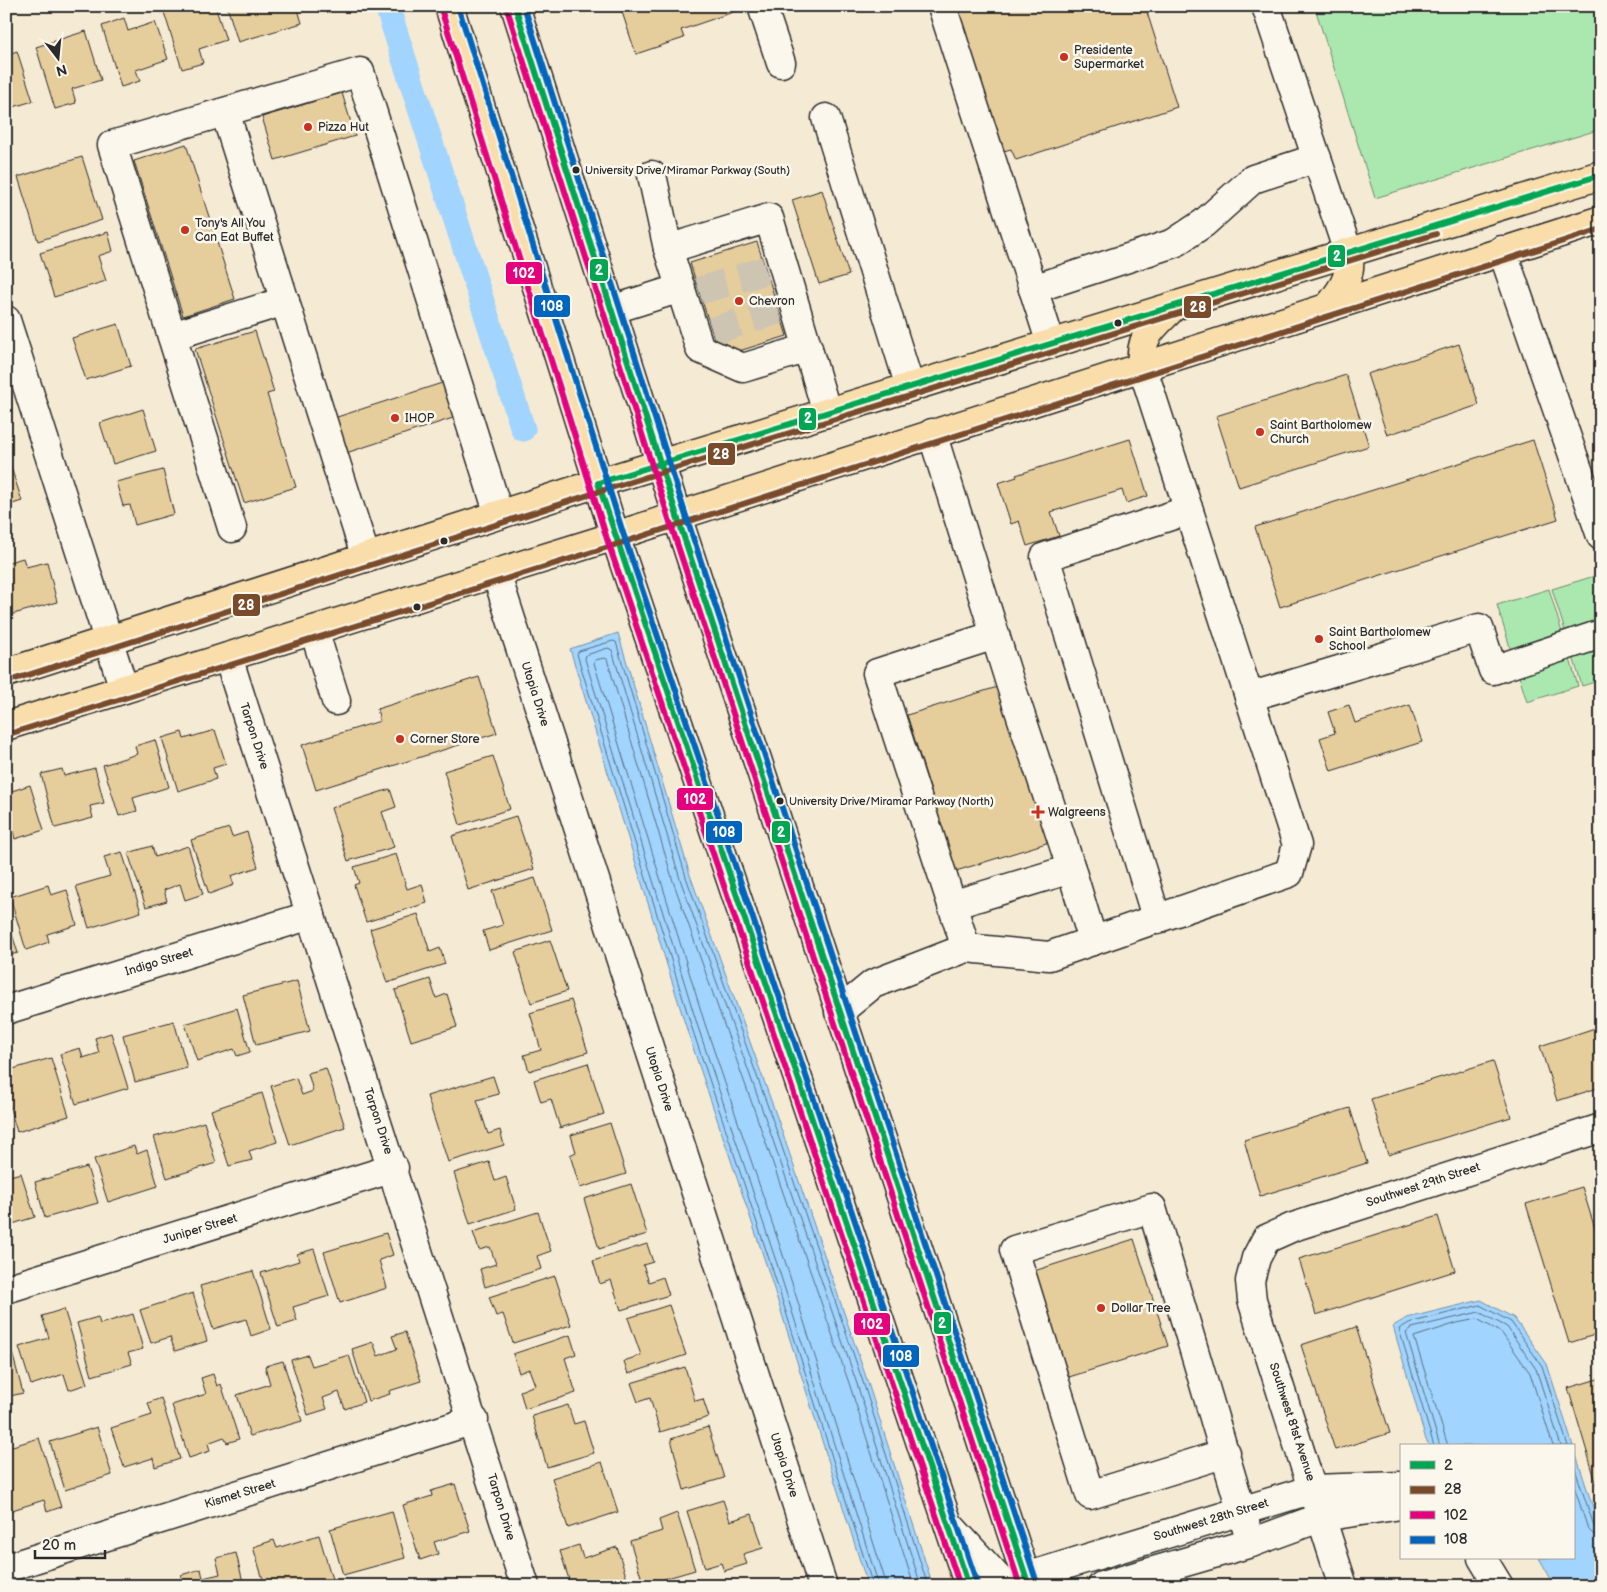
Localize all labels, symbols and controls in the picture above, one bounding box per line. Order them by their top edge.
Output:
north arrow [32,32,82,82]
place label: Presidente Supermarket [1074,43,1144,72]
marker: Presidente Supermarket [1058,51,1070,63]
text: N [54,60,69,80]
place label: Pizza Hut [318,120,369,135]
marker: Pizza Hut [302,121,314,133]
place label: University Drive/Miramar Parkway (South) [585,164,790,177]
marker: University Drive/Miramar Parkway (South) [571,165,581,175]
place label: Tony's All You Can Eat Buffet [195,216,274,245]
marker: Tony's All You Can Eat Buffet [179,224,191,236]
line badge: 2 [1327,244,1346,268]
text: 2 [1333,248,1342,265]
line badge: 2 [589,258,609,282]
line badge: 102 [505,261,543,285]
text: 2 [595,262,604,279]
text: 102 [512,265,536,282]
line badge: 108 [533,294,571,318]
place label: Chevron [749,294,795,309]
marker: Chevron [733,295,745,307]
line badge: 28 [1183,295,1212,319]
text: 108 [540,298,564,315]
text: 28 [1190,299,1206,316]
unlabelled marker [1113,318,1123,328]
line badge: 2 [798,407,817,431]
text: 2 [804,410,813,427]
place label: IHOP [405,411,435,426]
marker: IHOP [389,412,401,424]
place label: Saint Bartholomew Church [1270,418,1372,447]
marker: Saint Bartholomew Church [1254,426,1266,438]
line badge: 28 [707,442,736,466]
text: 28 [713,446,729,463]
unlabelled marker [439,536,449,546]
line badge: 28 [232,593,261,617]
text: 28 [238,597,254,614]
unlabelled marker [412,602,422,612]
place label: Saint Bartholomew School [1329,625,1431,654]
marker: Saint Bartholomew School [1313,633,1325,645]
street label: Utopia Drive [518,660,552,728]
street label: Tarpon Drive [236,701,272,771]
place label: Corner Store [410,732,480,747]
marker: Corner Store [394,733,406,745]
line badge: 102 [676,787,714,811]
text: 102 [683,791,707,808]
place label: University Drive/Miramar Parkway (North) [789,795,994,808]
marker: University Drive/Miramar Parkway (North) [775,796,785,806]
place label: Walgreens [1048,805,1106,820]
marker: Walgreens [1032,806,1044,818]
line badge: 108 [705,820,743,844]
line badge: 2 [771,820,791,844]
text: 108 [712,824,736,841]
text: 2 [777,824,786,841]
street label: Indigo Street [123,945,195,979]
street label: Utopia Drive [642,1045,676,1113]
street label: Tarpon Drive [360,1086,396,1156]
street label: Southwest 29th Street [1364,1159,1482,1211]
street label: Juniper Street [161,1211,239,1247]
place label: Dollar Tree [1111,1301,1171,1316]
marker: Dollar Tree [1095,1302,1107,1314]
line badge: 2 [933,1311,952,1335]
line badge: 102 [853,1312,891,1336]
text: 2 [938,1315,947,1332]
text: 102 [860,1316,884,1333]
line badge: 108 [882,1344,920,1368]
text: 108 [889,1348,913,1365]
street label: Southwest 81st Avenue [1266,1361,1318,1483]
street label: Utopia Drive [767,1431,801,1499]
legend [1400,1444,1574,1560]
text: 2 [1444,1456,1453,1475]
street label: Tarpon Drive [484,1472,518,1542]
street label: Kismet Street [203,1476,277,1512]
text: 28 [1444,1480,1462,1499]
street label: Southwest 28th Street [1152,1495,1270,1545]
text: 102 [1444,1506,1468,1525]
scale bar [35,1527,105,1559]
text: 108 [1444,1530,1468,1549]
text: 20 m [42,1536,76,1555]

